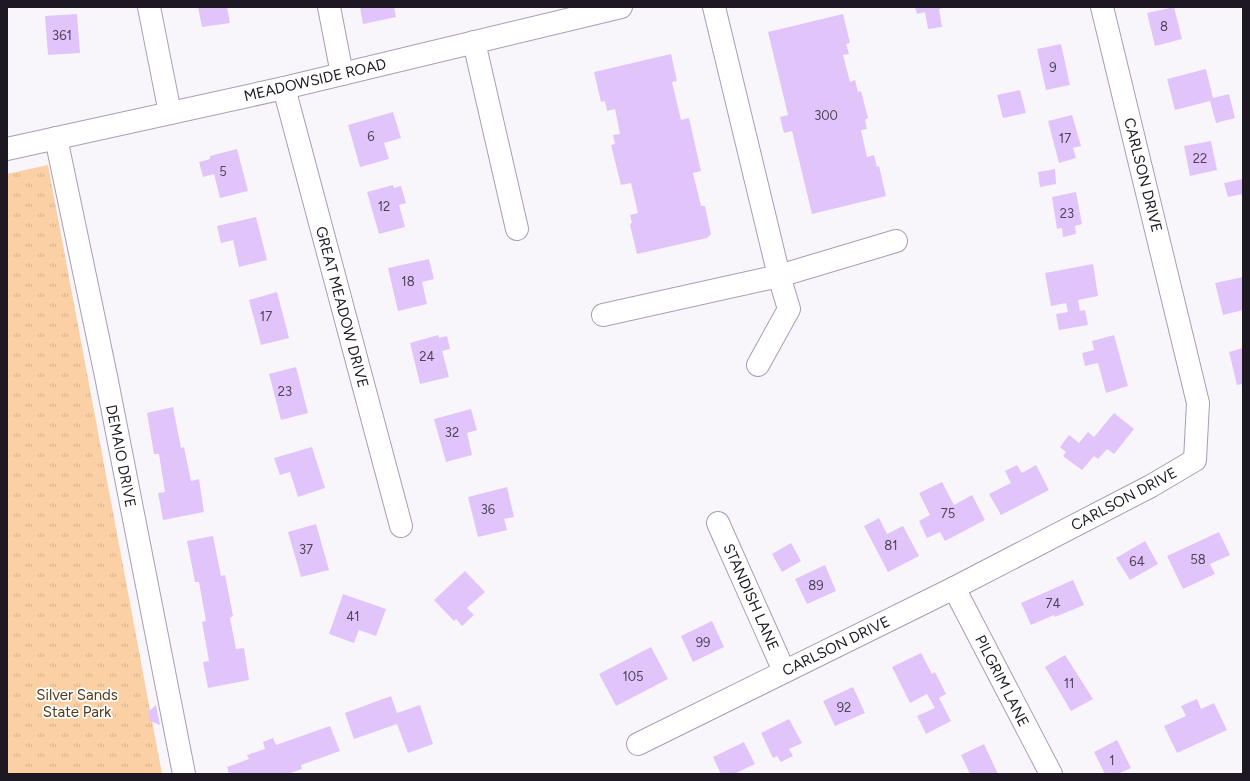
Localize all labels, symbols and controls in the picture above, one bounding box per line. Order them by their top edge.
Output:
house number: 8 [1160,19,1168,34]
house number: 361 [52,28,72,43]
street label: MEADOWSIDE ROAD [242,55,388,105]
house number: 9 [1049,60,1057,75]
house number: 300 [814,108,838,123]
street label: CARLSON DRIVE [1120,116,1166,234]
house number: 6 [367,129,375,144]
house number: 17 [1059,131,1071,146]
house number: 22 [1193,151,1207,166]
house number: 5 [219,164,227,179]
house number: 12 [378,199,390,214]
house number: 23 [1060,206,1074,221]
street label: GREAT MEADOW DRIVE [312,224,372,390]
house number: 18 [401,274,415,289]
house number: 17 [260,309,272,324]
house number: 24 [419,349,435,364]
house number: 23 [278,384,292,399]
street label: DEMAIO DRIVE [102,403,140,509]
house number: 32 [445,425,459,440]
street label: CARLSON DRIVE [1068,463,1180,535]
house number: 36 [481,502,495,517]
house number: 75 [941,506,955,521]
house number: 81 [884,538,898,553]
street label: STANDISH LANE [719,541,783,653]
house number: 37 [299,542,313,557]
house number: 58 [1190,552,1206,567]
house number: 64 [1129,554,1145,569]
house number: 89 [808,578,824,593]
house number: 74 [1045,596,1061,611]
house number: 41 [346,609,360,624]
street label: CARLSON DRIVE [779,612,893,680]
street label: PILGRIM LANE [971,632,1033,730]
house number: 99 [696,635,710,650]
house number: 105 [622,669,644,684]
house number: 11 [1064,676,1074,691]
park label: Silver Sands State Park [36,686,118,721]
house number: 92 [837,700,851,715]
house number: 1 [1109,753,1115,768]

